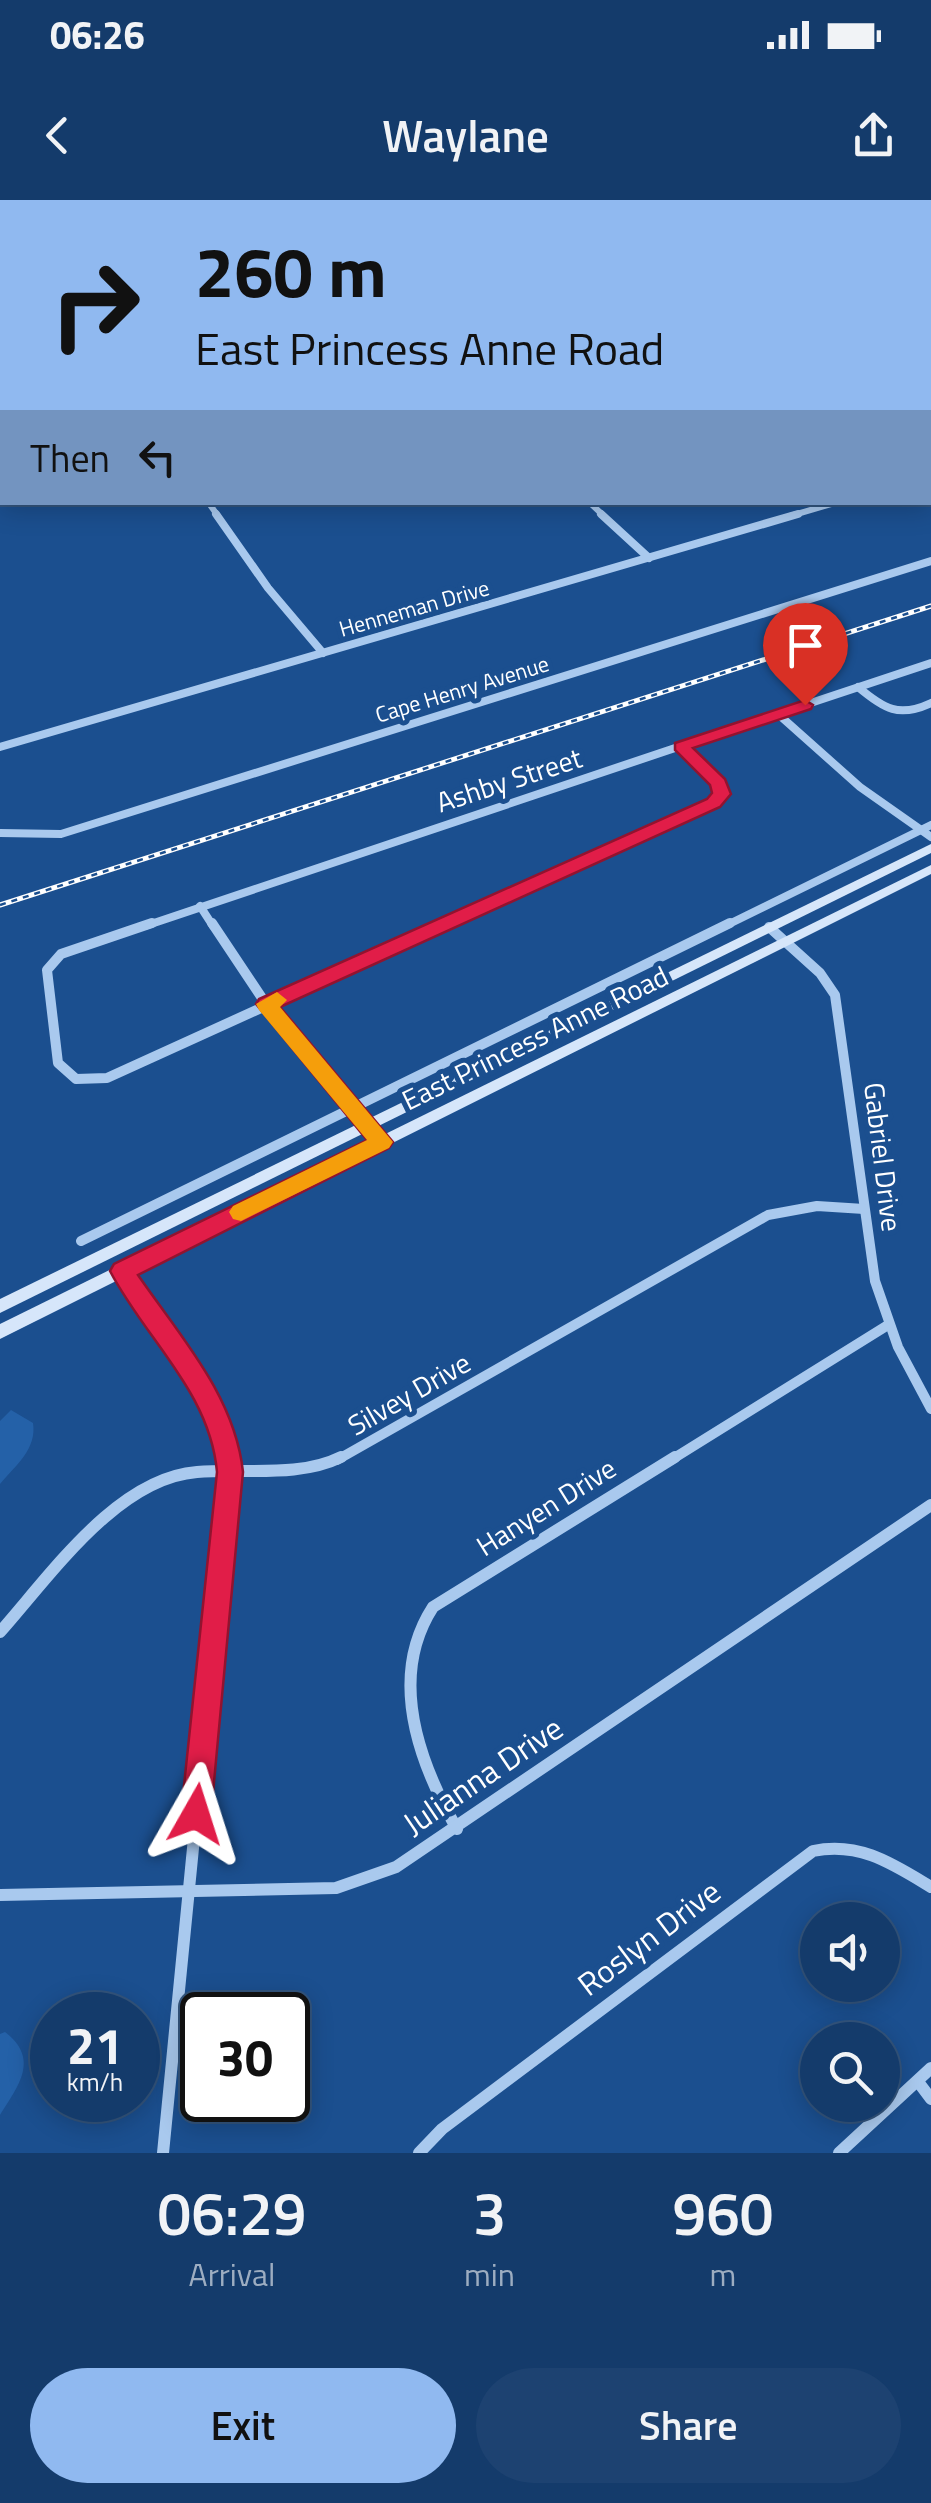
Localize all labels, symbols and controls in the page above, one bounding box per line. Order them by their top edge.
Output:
text: 06:26 [50,6,145,64]
text: Waylane [382,101,549,169]
icon: back [30,108,85,163]
icon: share [846,108,901,163]
text: 260 m [195,218,387,324]
icon: right [30,240,160,370]
text: East Princess Anne Road [195,314,664,382]
text: Then [30,429,110,487]
icon: left [130,430,185,485]
street label: Henneman Drive [335,570,493,646]
pin [763,603,848,706]
icon: arrive [778,618,833,673]
street label: Cape Henry Avenue [371,646,553,732]
street label: Ashby Street [430,736,587,823]
street label: East Princess Anne Road [394,954,675,1121]
street label: Gabriel Drive [853,1080,914,1234]
street label: Silvey Drive [339,1341,478,1446]
street label: Hanyen Drive [467,1447,624,1567]
street label: Julianna Drive [393,1704,572,1847]
position arrow [144,1762,248,1866]
street label: Roslyn Drive [567,1867,730,2007]
map controls [800,1902,900,2122]
button: sound [800,1902,900,2002]
speed limit sign: 30 [180,1992,310,2122]
text: 21 [67,2007,123,2083]
button: search [800,2022,900,2122]
text: km/h [67,2063,123,2101]
text: 06:29 [158,2167,306,2258]
text: 3 [473,2167,506,2258]
text: 960 [673,2167,773,2258]
text: Arrival [189,2250,275,2298]
text: min [464,2250,515,2298]
text: m [710,2250,736,2298]
button: Exit [30,2368,456,2483]
button: Share [476,2368,901,2483]

